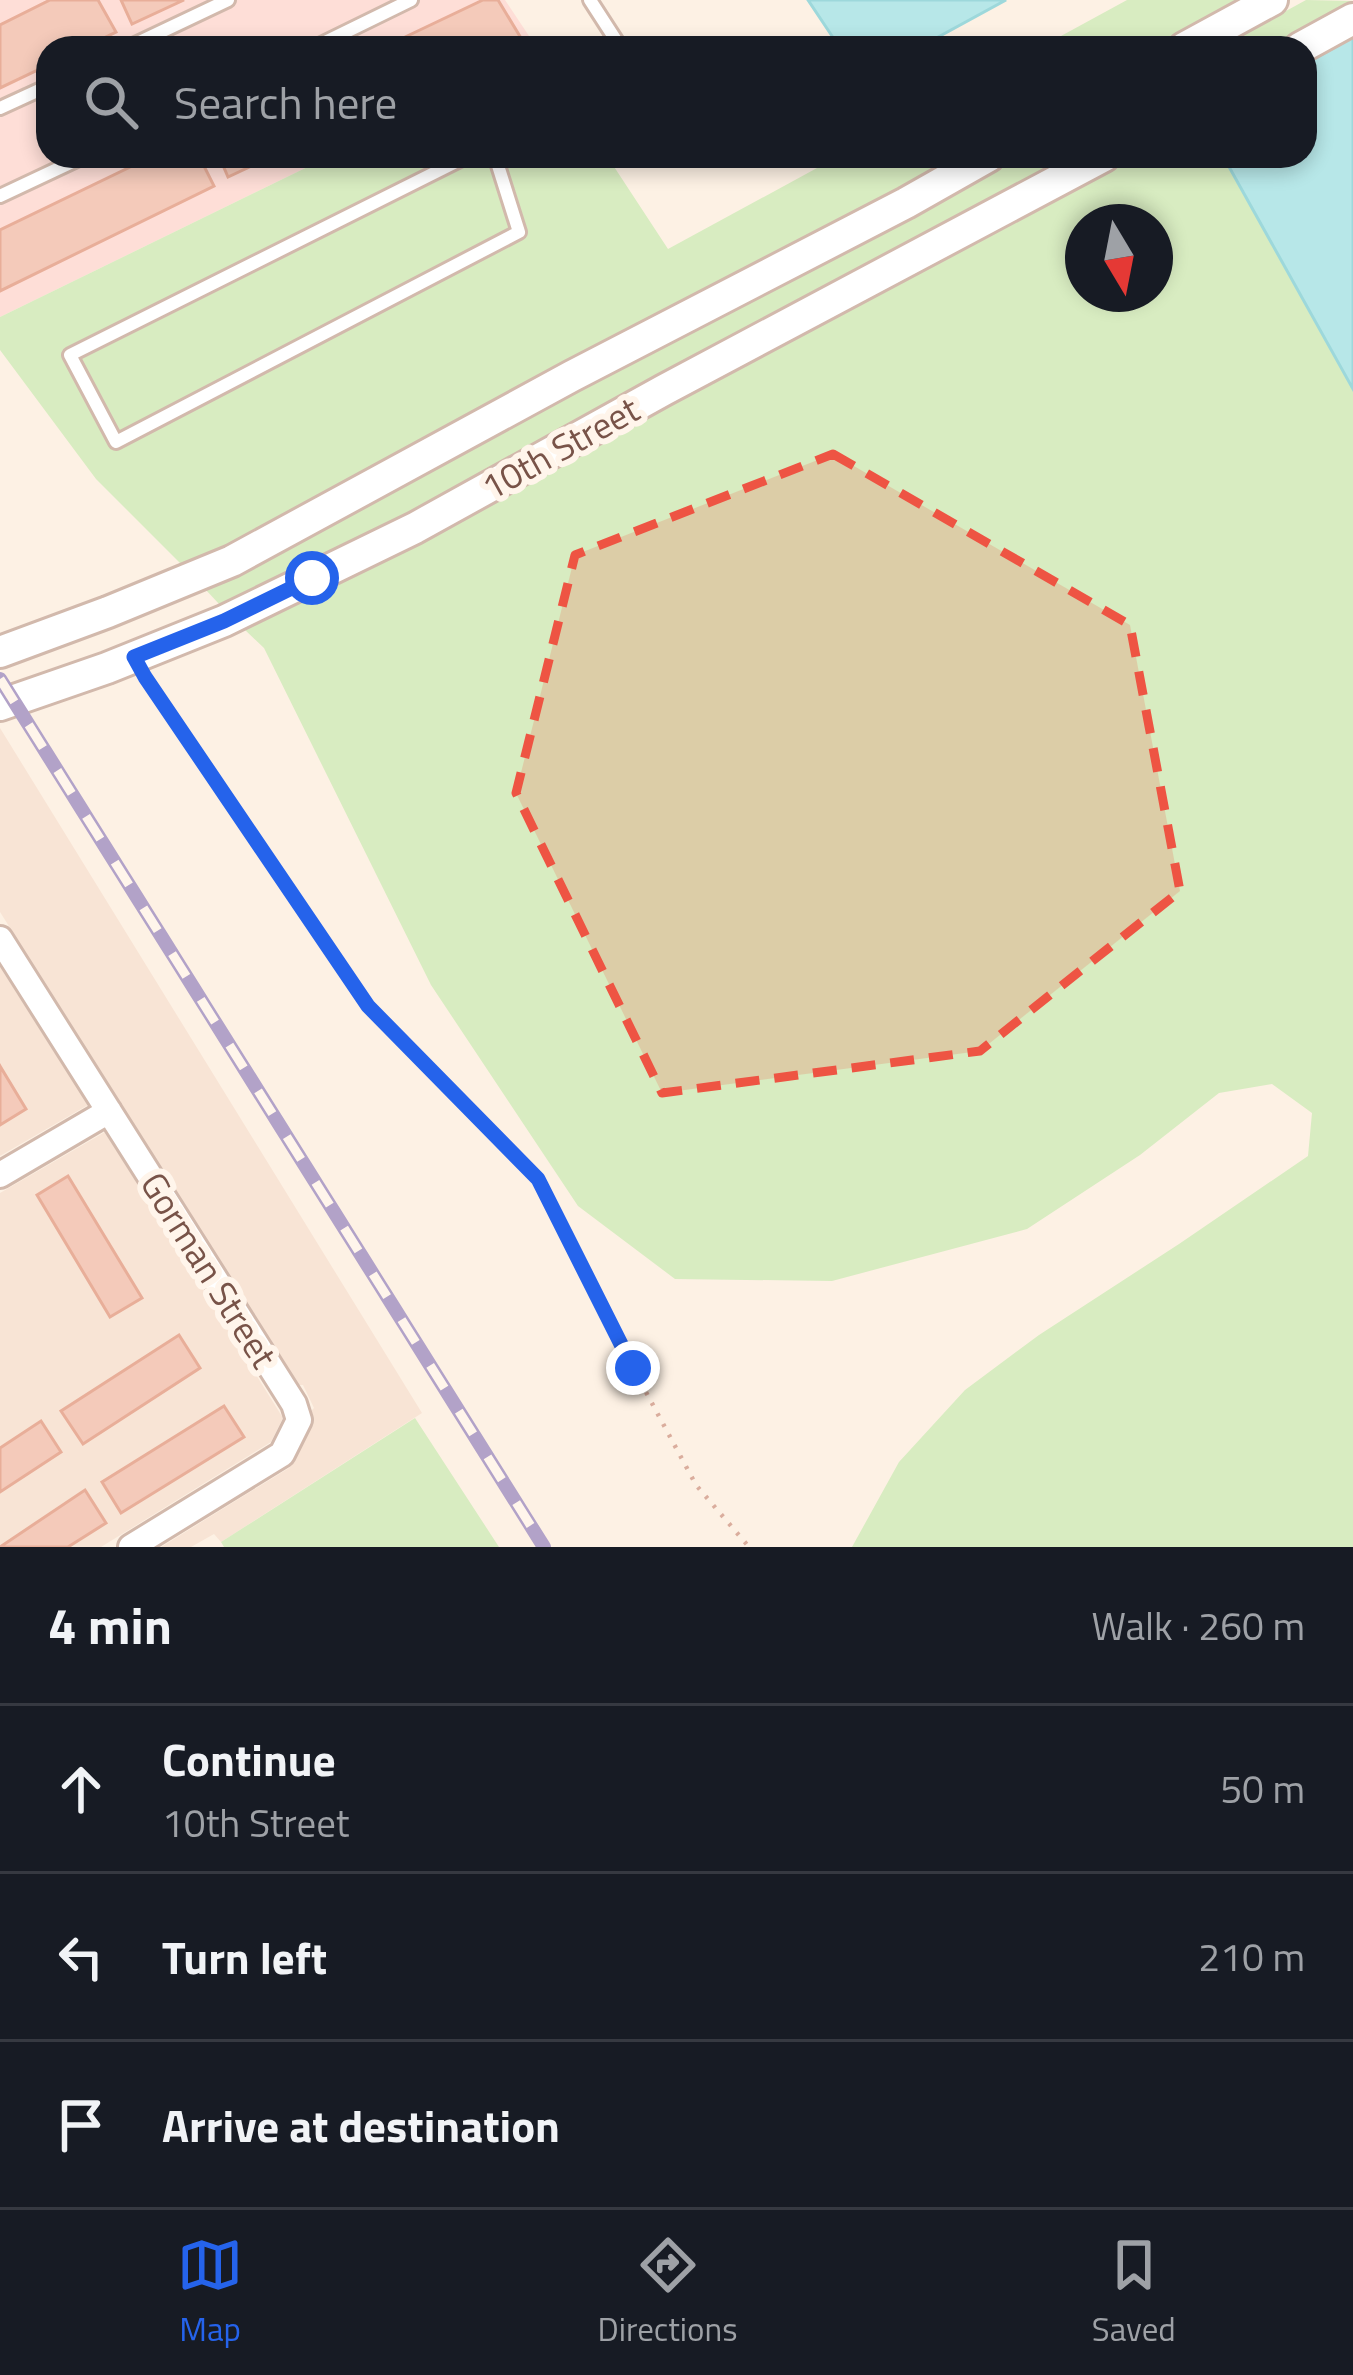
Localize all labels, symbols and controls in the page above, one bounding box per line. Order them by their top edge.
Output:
search box [36,36,1317,168]
text: Search here [174,68,397,136]
icon: search [78,69,144,135]
north arrow [1065,204,1173,312]
street label: 10th Street [471,381,649,514]
route start [285,551,339,605]
street label: Gorman Street [127,1161,292,1379]
route end [606,1341,660,1395]
text: 4 min [48,1586,172,1664]
text: Walk · 260 m [1091,1596,1305,1655]
text: Continue [162,1725,336,1793]
icon: ahead [48,1756,114,1822]
text: 50 m [1220,1759,1305,1818]
text: 10th Street [162,1793,349,1852]
text: Turn left [162,1923,327,1991]
icon: left [48,1924,114,1990]
text: 210 m [1198,1927,1305,1986]
text: Arrive at destination [162,2091,560,2159]
icon: arrive [48,2092,114,2158]
tab: Map [177,2232,243,2354]
tab: Directions [598,2232,737,2354]
tab: Saved [1092,2232,1176,2354]

